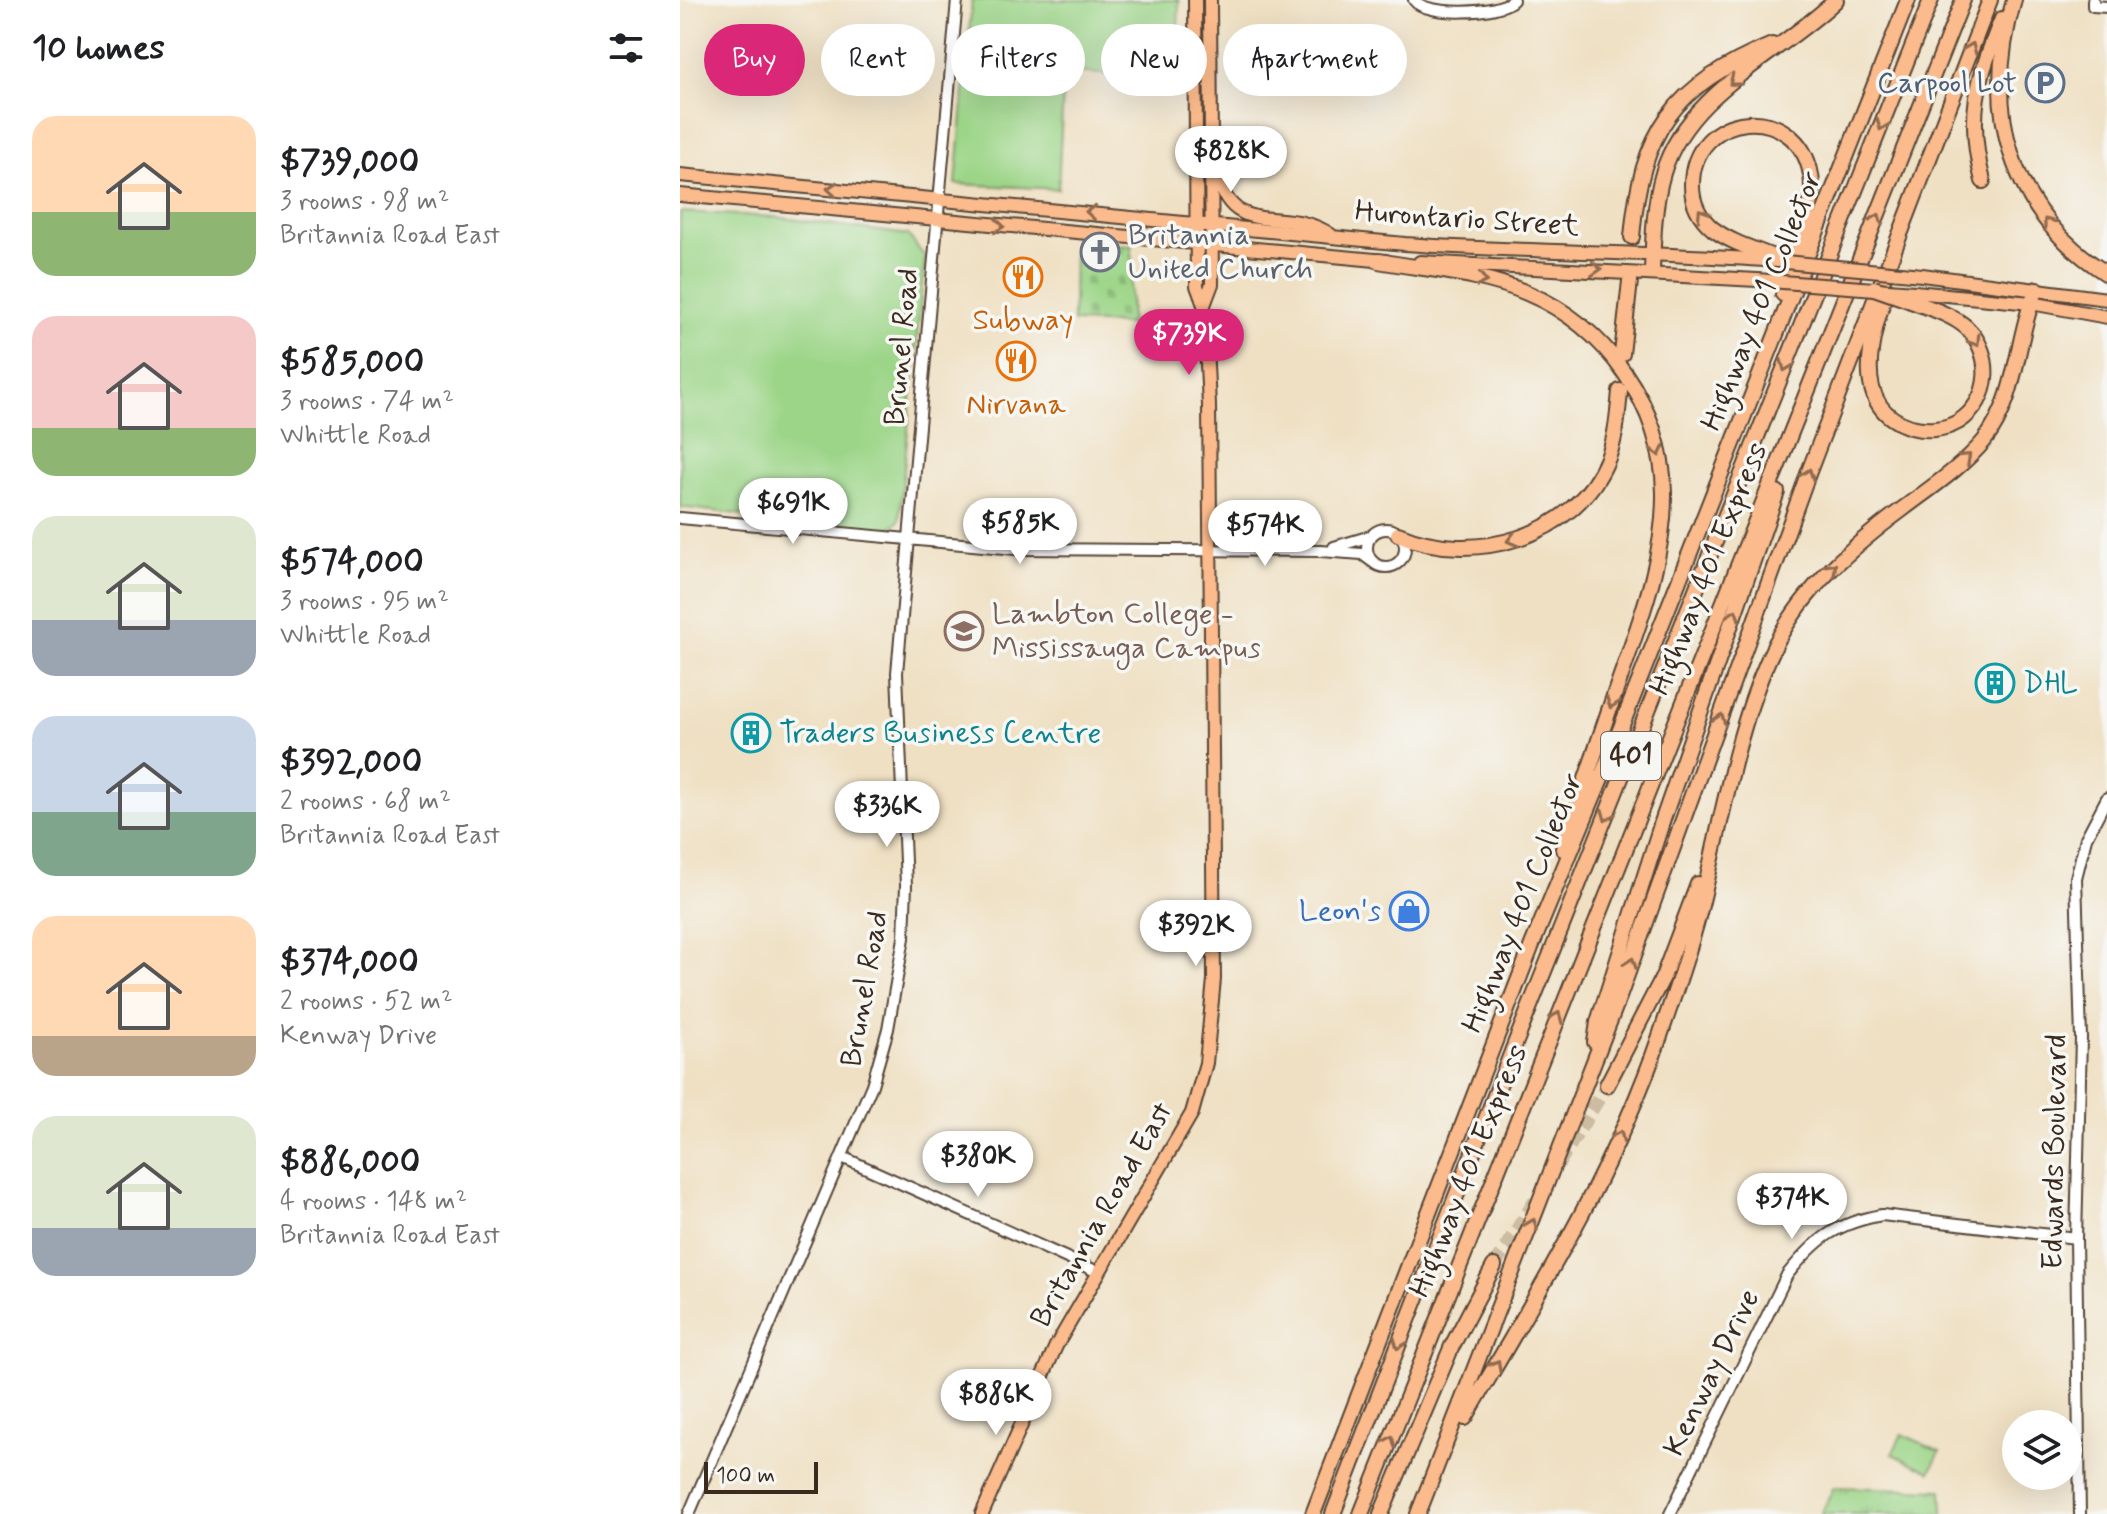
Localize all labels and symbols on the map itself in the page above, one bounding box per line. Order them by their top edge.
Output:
one-way arrow [1961,42,1978,56]
parking icon: Carpool Lot [2024,62,2066,104]
place label: Carpool Lot [1877,64,2017,103]
one-way arrow [1728,72,1743,86]
one-way arrow [1875,117,1892,131]
pin: $828K [1175,126,1287,194]
street label: Highway 401 Collector [1692,165,1835,438]
one-way arrow [825,180,838,197]
street label: Hurontario Street [1354,192,1581,246]
one-way arrow [1084,204,1097,221]
one-way arrow [1697,208,1712,222]
one-way arrow [1867,213,1883,227]
place label: Britannia United Church [1128,216,1313,289]
one-way arrow [2044,217,2058,232]
one-way arrow [993,218,1006,235]
church icon: Britannia United Church [1079,231,1121,273]
restaurant icon: Subway [1002,256,1044,298]
one-way arrow [1590,260,1603,277]
street label: Brunel Road [876,267,928,427]
one-way arrow [1476,271,1489,288]
place label: Subway [972,301,1074,340]
pin: $739K [1133,309,1245,377]
one-way arrow [1966,332,1981,346]
restaurant icon: Nirvana [995,340,1037,382]
one-way arrow [1779,358,1796,372]
place label: Nirvana [966,385,1067,424]
street label: Highway 401 Express [1641,437,1780,702]
one-way arrow [1649,444,1666,457]
one-way arrow [1957,453,1971,468]
one-way arrow [1798,468,1815,482]
pin: $691K [737,478,849,546]
pin: $585K [964,498,1076,566]
pin: $574K [1209,500,1321,568]
one-way arrow [1505,531,1519,547]
one-way arrow [1823,563,1837,577]
place label: Lambton College - Mississauga Campus [992,595,1261,670]
one-way arrow [1725,609,1741,623]
school or university icon: Lambton College - Mississauga Campus [943,610,985,652]
building icon: DHL [1974,662,2016,704]
place label: DHL [2023,664,2078,703]
one-way arrow [1605,695,1621,709]
building icon: Traders Business Centre [730,712,772,754]
one-way arrow [1711,713,1727,727]
place label: Traders Business Centre [779,714,1101,753]
road number: 401 [1601,732,1661,780]
street label: Highway 401 Collector [1453,767,1596,1040]
pin: $336K [831,781,943,849]
one-way arrow [1600,808,1616,822]
shop icon: Leon's [1388,890,1430,932]
place label: Leon's [1299,892,1381,931]
pin: $392K [1140,900,1252,968]
street label: Brunel Road [832,908,898,1070]
one-way arrow [1622,957,1638,971]
one-way arrow [1547,1011,1564,1025]
street label: Edwards Boulevard [2033,1034,2077,1270]
street label: Highway 401 Express [1401,1039,1540,1304]
street label: Britannia Road East [1022,1095,1182,1335]
one-way arrow [1609,1129,1625,1144]
pin: $380K [922,1131,1034,1199]
pin: $374K [1736,1173,1848,1241]
one-way arrow [1522,1218,1539,1232]
street label: Kenway Drive [1655,1283,1769,1463]
one-way arrow [1392,1336,1409,1350]
one-way arrow [1486,1359,1502,1374]
pin: $886K [940,1369,1052,1437]
one-way arrow [1380,1435,1397,1449]
scale bar [704,1458,818,1494]

